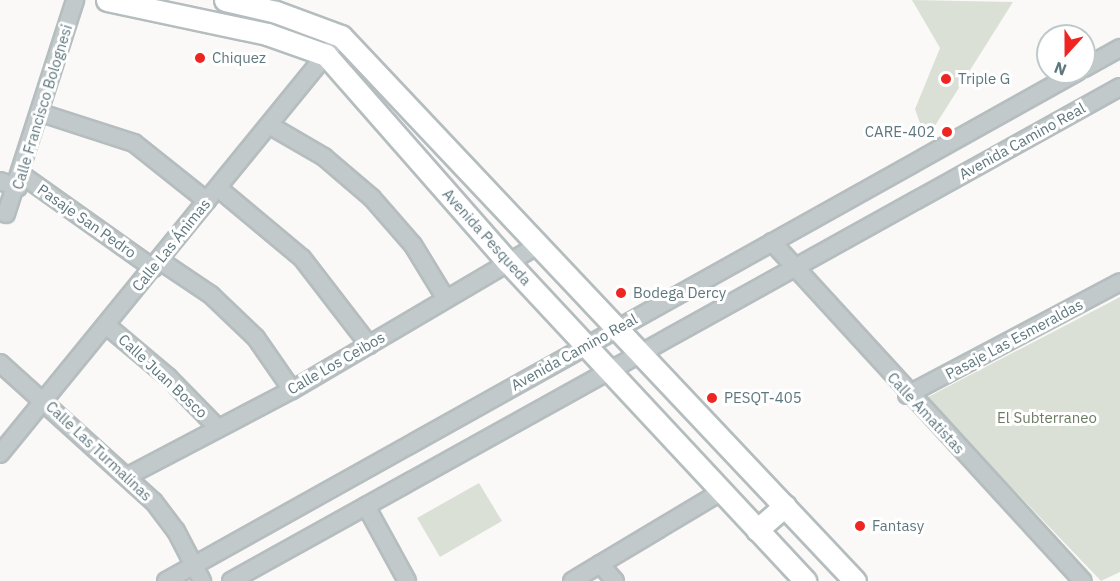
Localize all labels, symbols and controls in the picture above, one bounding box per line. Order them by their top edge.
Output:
street label: Calle Francisco Bolognesi [8,22,76,192]
north arrow [1036,24,1096,84]
place label: Chiquez [212,49,266,67]
marker: Chiquez [193,51,207,65]
text: N [1051,58,1069,80]
place label: Triple G [958,70,1010,88]
marker: Triple G [939,72,953,86]
street label: Avenida Camino Real [956,99,1088,183]
place label: CARE-402 [865,123,935,141]
marker: CARE-402 [940,125,954,139]
street label: Pasaje San Pedro [34,180,140,262]
street label: Avenida Pesqueda [439,185,535,289]
street label: Calle Las Ánimas [128,195,214,295]
place label: Bodega Dercy [633,284,726,302]
marker: Bodega Dercy [614,286,628,300]
street label: Pasaje Las Esmeraldas [942,295,1086,383]
street label: Avenida Camino Real [508,310,640,394]
street label: Calle Los Ceibos [284,328,388,398]
street label: Calle Juan Bosco [115,330,211,422]
street label: Calle Amatistas [884,369,968,457]
place label: PESQT-405 [724,389,802,407]
marker: PESQT-405 [705,391,719,405]
street label: Calle Las Turmalinas [42,397,156,505]
park label: El Subterraneo [997,409,1097,427]
place label: Fantasy [872,517,924,535]
marker: Fantasy [853,519,867,533]

